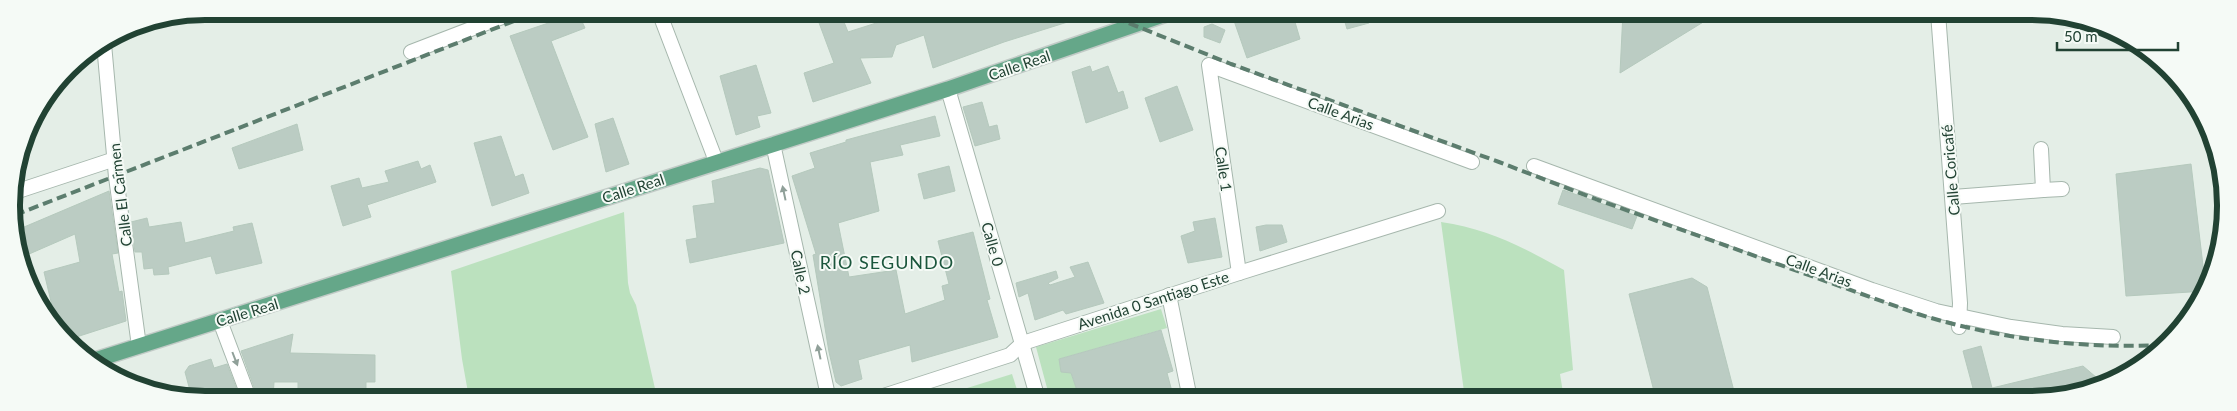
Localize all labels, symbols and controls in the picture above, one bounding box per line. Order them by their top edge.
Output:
scale bar [2057,20,2178,52]
text: 50 m [2064,27,2098,45]
street label: Calle Real [986,46,1052,84]
street label: Calle Arias [1306,93,1376,133]
street label: Calle Coricafé [1937,124,1963,216]
street label: Calle El Carmen [105,142,135,248]
street label: Calle 1 [1212,145,1236,193]
street label: Calle Real [600,170,666,206]
one-way arrow [780,186,788,201]
street label: Calle 0 [978,220,1008,268]
street label: Calle 2 [788,248,814,296]
street label: Calle Arias [1784,250,1854,290]
district label: RÍO SEGUNDO [820,251,954,273]
street label: Avenida 0 Santiago Este [1075,267,1231,333]
street label: Calle Real [214,294,280,330]
one-way arrow [814,343,822,359]
one-way arrow [232,352,239,367]

